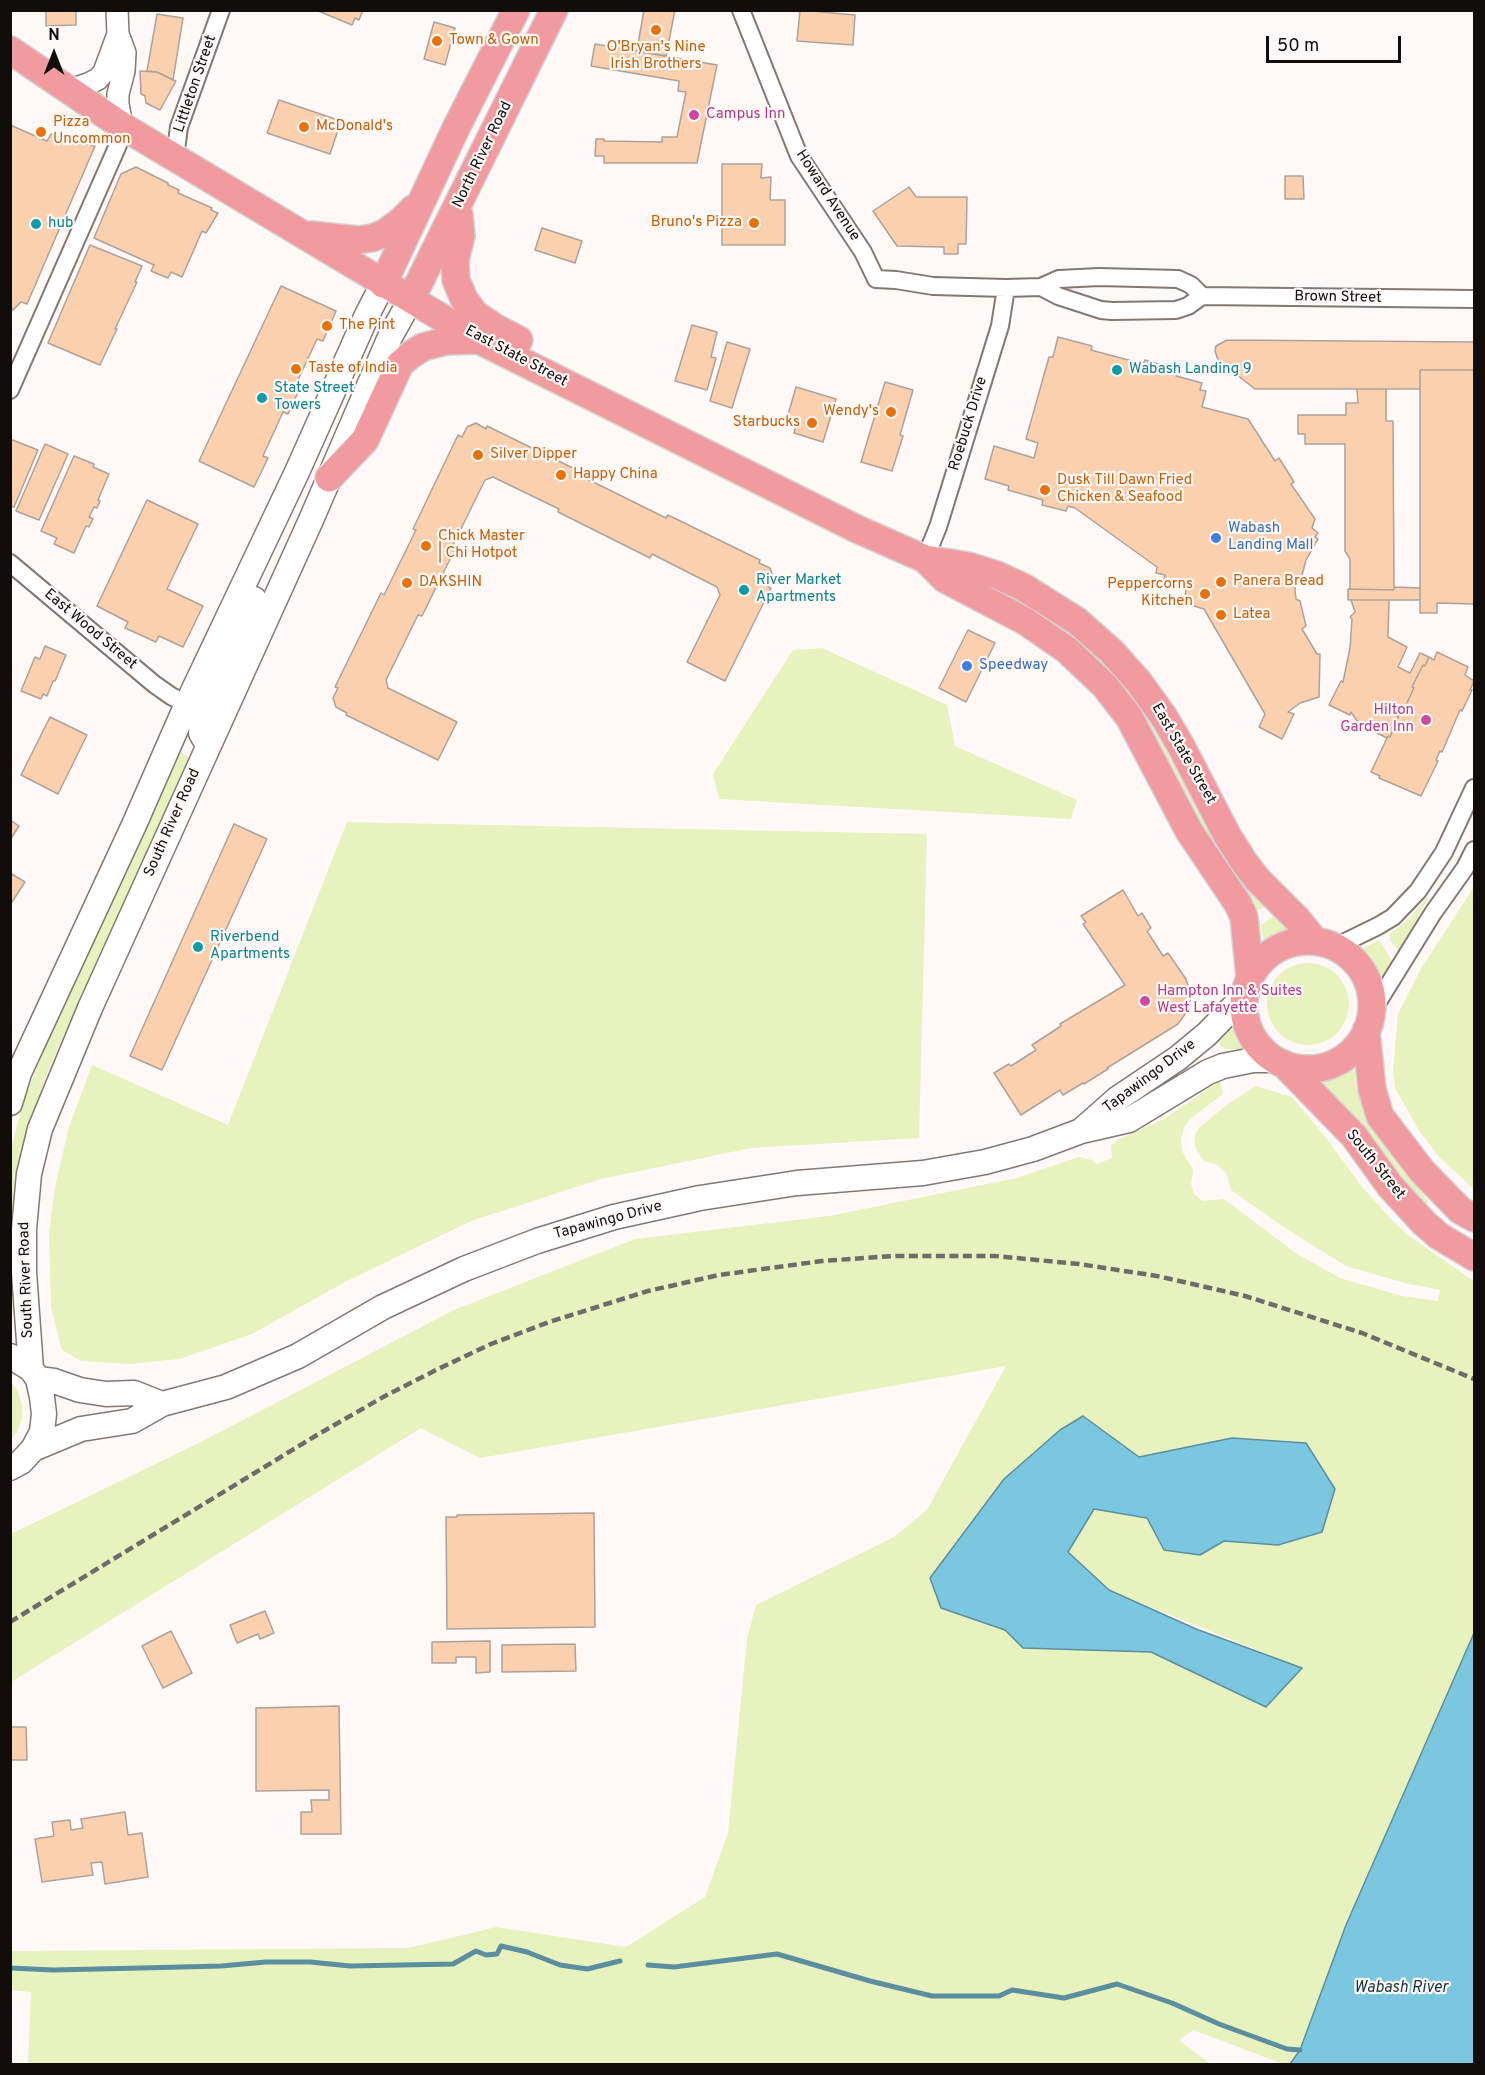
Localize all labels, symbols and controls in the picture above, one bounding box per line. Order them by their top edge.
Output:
marker: O'Bryan's Nine Irish Brothers [649,23,663,37]
north arrow [24,24,84,84]
scale bar [1269,24,1404,62]
text: N [48,26,60,46]
place label: Town & Gown [449,32,539,50]
street label: Littleton Street [171,33,221,135]
marker: Town & Gown [430,34,444,48]
text: 50 m [1277,35,1319,58]
place label: O'Bryan's Nine Irish Brothers [606,39,706,74]
street label: North River Road [449,99,517,211]
place label: Campus Inn [706,106,785,124]
marker: Campus Inn [687,108,701,122]
place label: Pizza Uncommon [53,114,130,149]
place label: McDonald's [316,118,393,136]
marker: McDonald's [297,120,311,134]
marker: Pizza Uncommon [34,125,48,139]
street label: Howard Avenue [791,147,863,245]
place label: Bruno's Pizza [651,214,742,232]
place label: hub [48,215,73,233]
marker: Bruno's Pizza [747,216,761,230]
marker: hub [29,217,43,231]
street label: Brown Street [1294,288,1382,308]
place label: The Pint [339,317,395,335]
marker: The Pint [320,319,334,333]
street label: East State Street [462,322,570,392]
place label: Taste of India [308,360,397,378]
place label: Wabash Landing 9 [1129,361,1252,379]
marker: Taste of India [289,362,303,376]
marker: Wabash Landing 9 [1110,363,1124,377]
street label: Roebuck Drive [946,375,992,473]
place label: State Street Towers [274,380,354,415]
marker: State Street Towers [255,391,269,405]
place label: Wendy's [823,403,879,421]
marker: Wendy's [884,405,898,419]
place label: Starbucks [733,414,800,432]
marker: Starbucks [805,416,819,430]
place label: Silver Dipper [490,446,577,464]
marker: Silver Dipper [471,448,485,462]
place label: Happy China [573,466,658,484]
marker: Happy China [554,468,568,482]
place label: Dusk Till Dawn Fried Chicken & Seafood [1057,472,1192,507]
marker: Dusk Till Dawn Fried Chicken & Seafood [1038,483,1052,497]
place label: Wabash Landing Mall [1228,520,1313,555]
place label: Chick Master | Chi Hotpot [438,528,525,563]
marker: Wabash Landing Mall [1209,531,1223,545]
marker: Chick Master | Chi Hotpot [419,539,433,553]
place label: River Market Apartments [756,572,842,607]
place label: Panera Bread [1233,573,1324,591]
place label: DAKSHIN [419,574,482,592]
marker: Panera Bread [1214,575,1228,589]
marker: DAKSHIN [400,576,414,590]
place label: Peppercorns Kitchen [1107,576,1193,611]
marker: River Market Apartments [737,583,751,597]
street label: East Wood Street [40,586,140,674]
marker: Peppercorns Kitchen [1198,587,1212,601]
place label: Latea [1233,606,1270,624]
marker: Latea [1214,608,1228,622]
place label: Speedway [979,657,1048,675]
marker: Speedway [960,659,974,673]
street label: East State Street [1147,700,1219,808]
place label: Hilton Garden Inn [1340,702,1414,737]
marker: Hilton Garden Inn [1419,713,1433,727]
street label: South River Road [141,766,205,880]
place label: Riverbend Apartments [210,929,290,964]
marker: Riverbend Apartments [191,940,205,954]
place label: Hampton Inn & Suites West Lafayette [1157,983,1302,1018]
marker: Hampton Inn & Suites West Lafayette [1138,994,1152,1008]
street label: Tapawingo Drive [1100,1036,1200,1118]
street label: South Street [1342,1127,1408,1203]
street label: Tapawingo Drive [552,1198,664,1244]
street label: South River Road [16,1221,38,1339]
water label: Wabash River [1354,1979,1448,1999]

